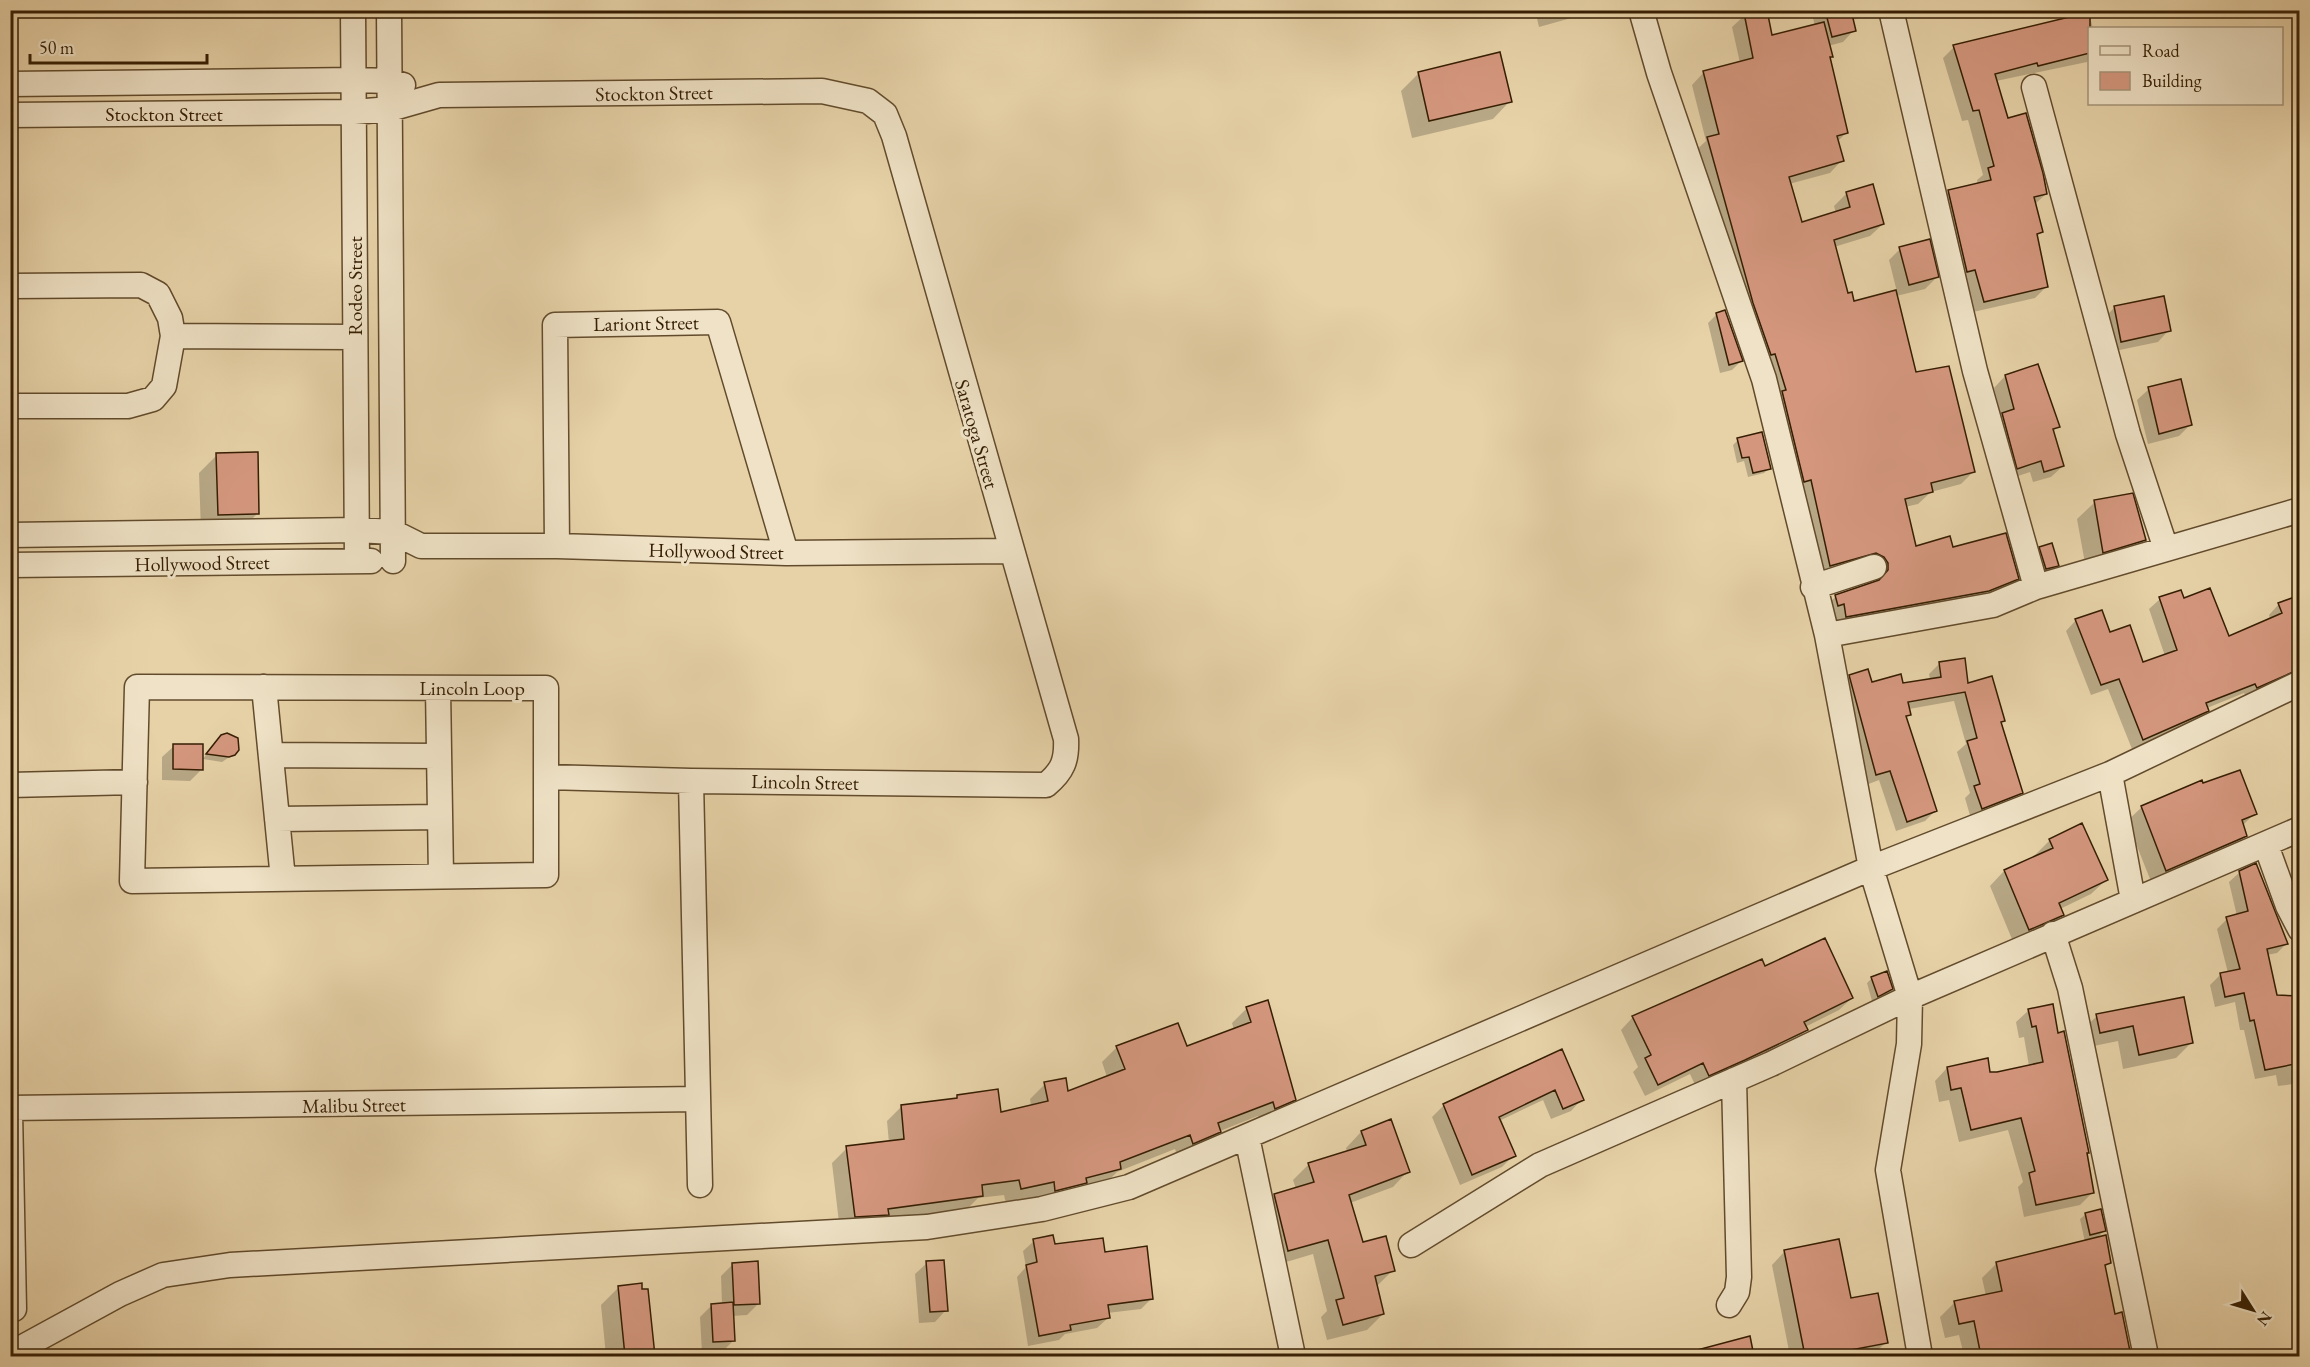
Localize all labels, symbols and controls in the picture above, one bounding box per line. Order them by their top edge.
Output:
scale bar [30,27,207,65]
legend [2088,27,2283,105]
text: 50 m [39,36,74,59]
text: Road [2142,39,2181,62]
text: Building [2142,69,2202,92]
street label: Stockton Street [595,79,714,107]
street label: Stockton Street [105,101,224,127]
street label: Rodeo Street [342,235,368,336]
street label: Lariont Street [593,309,700,337]
street label: Saratoga Street [949,376,1005,492]
street label: Hollywood Street [648,537,785,565]
street label: Hollywood Street [134,549,271,577]
street label: Lincoln Loop [419,675,525,701]
street label: Lincoln Street [751,768,860,796]
street label: Malibu Street [302,1091,407,1119]
north arrow [2223,1280,2283,1340]
text: N [2252,1307,2277,1330]

